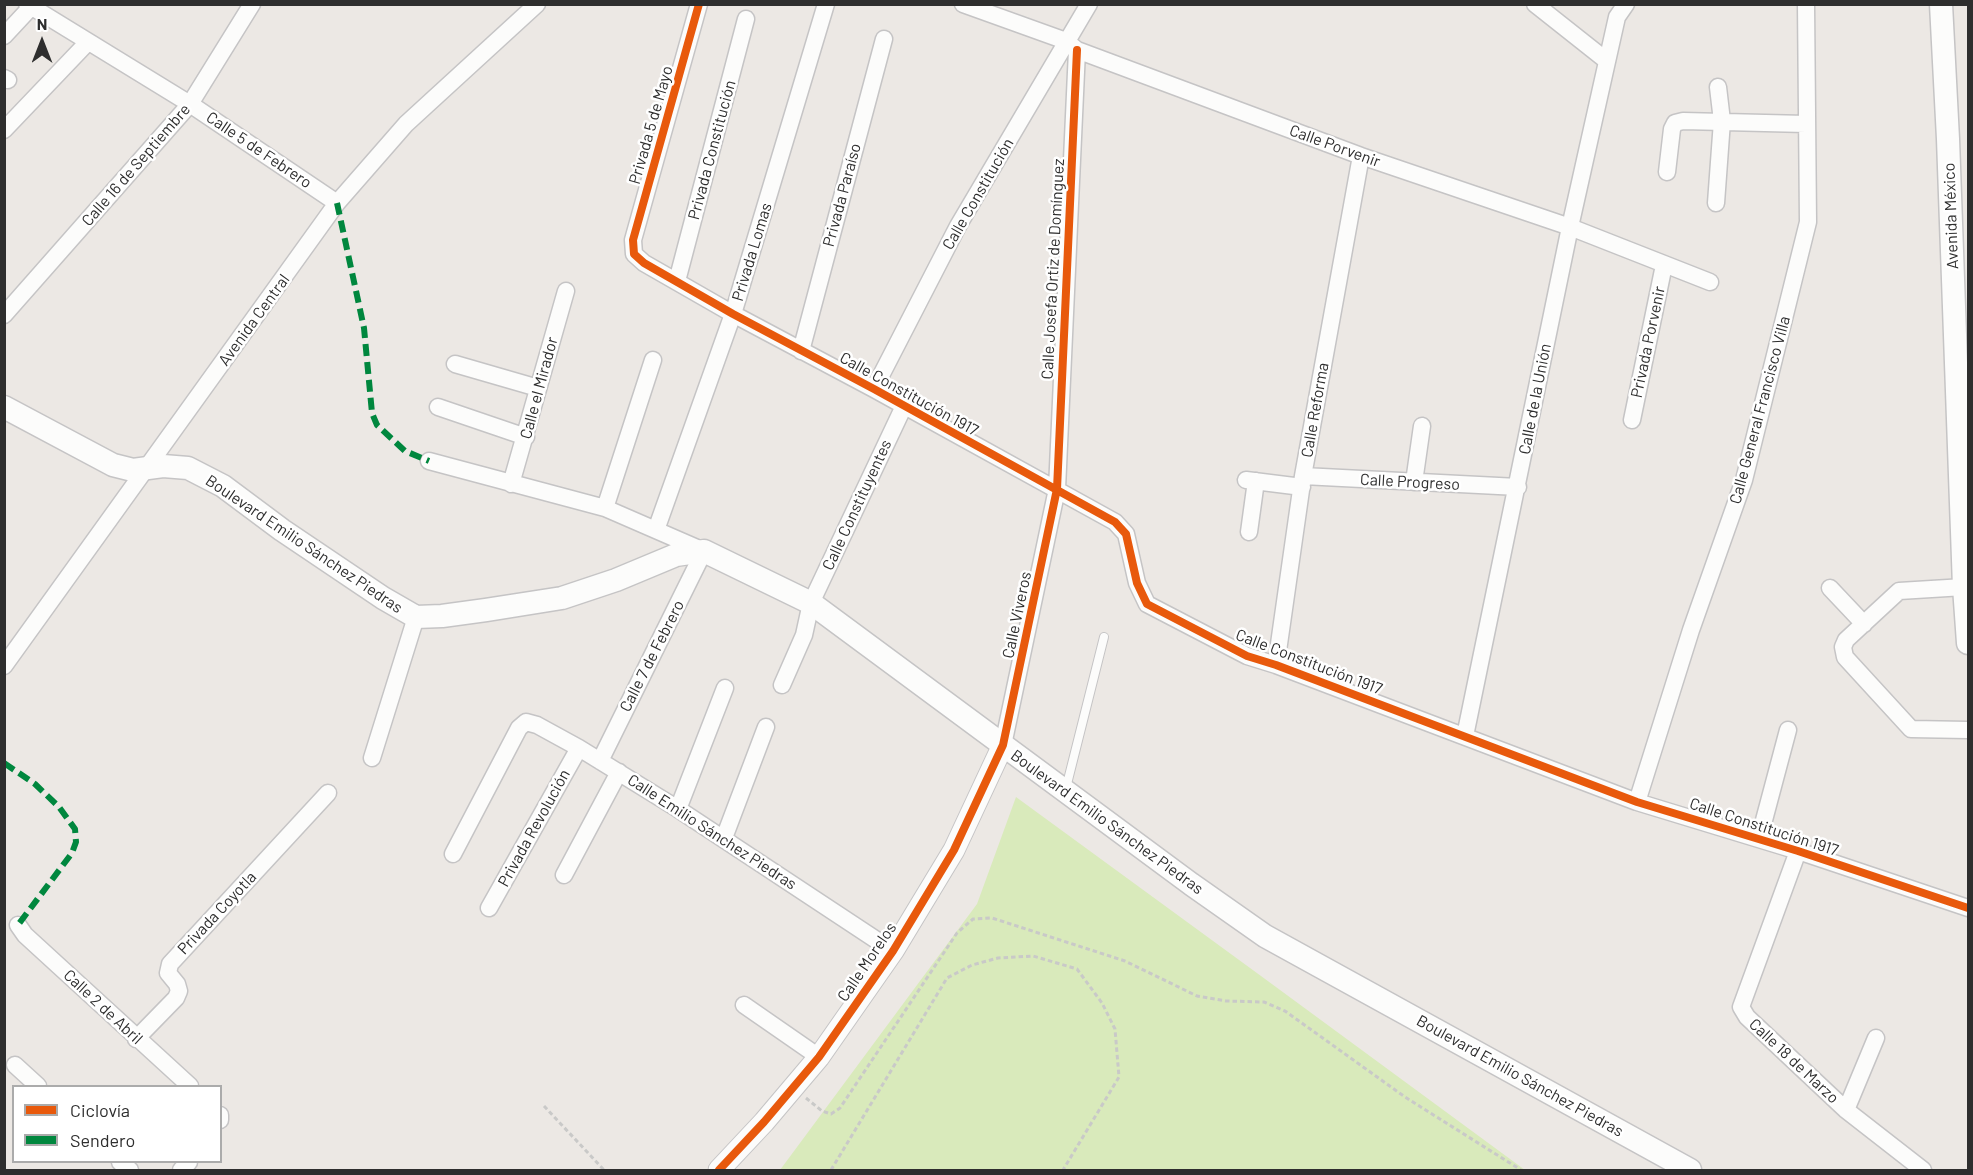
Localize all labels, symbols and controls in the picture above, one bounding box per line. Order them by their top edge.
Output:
north arrow [12,12,72,72]
text: N [37,14,47,33]
street label: Privada 5 de Mayo [625,64,677,186]
street label: Privada Constitución [684,78,740,222]
street label: Calle 16 de Septiembre [78,100,194,230]
street label: Calle 5 de Febrero [203,108,315,192]
street label: Calle Porvenir [1287,121,1383,171]
street label: Calle Constitución [938,135,1018,253]
street label: Privada Paraíso [819,141,865,249]
street label: Calle Josefa Ortiz de Domínguez [1038,158,1068,380]
street label: Avenida México [1940,163,1962,269]
street label: Privada Lomas [728,200,776,304]
street label: Avenida Central [214,271,294,369]
street label: Privada Porvenir [1627,284,1669,400]
street label: Calle General Francisco Villa [1726,314,1794,506]
street label: Calle el Mirador [516,335,562,441]
street label: Calle de la Unión [1515,342,1555,456]
street label: Calle Constitución 1917 [836,348,982,440]
street label: Calle Reforma [1297,361,1333,459]
street label: Calle Constituyentes [818,437,896,573]
street label: Calle Progreso [1360,470,1460,494]
street label: Boulevard Emilio Sánchez Piedras [202,471,406,617]
street label: Calle Viveros [998,570,1036,660]
street label: Calle 7 de Febrero [616,597,688,715]
street label: Calle Constitución 1917 [1233,625,1385,699]
street label: Boulevard Emilio Sánchez Piedras [1007,746,1207,898]
street label: Privada Revolución [494,766,574,890]
street label: Calle Emilio Sánchez Piedras [624,770,800,894]
street label: Calle Constitución 1917 [1687,794,1841,860]
street label: Privada Coyotla [174,867,260,959]
street label: Calle Morelos [833,919,901,1005]
street label: Calle 2 de Abril [59,965,147,1049]
street label: Boulevard Emilio Sánchez Piedras [1413,1011,1627,1141]
street label: Calle 18 de Marzo [1745,1014,1843,1108]
legend [12,1085,222,1163]
text: Ciclovía [70,1099,130,1121]
text: Sendero [70,1129,135,1151]

